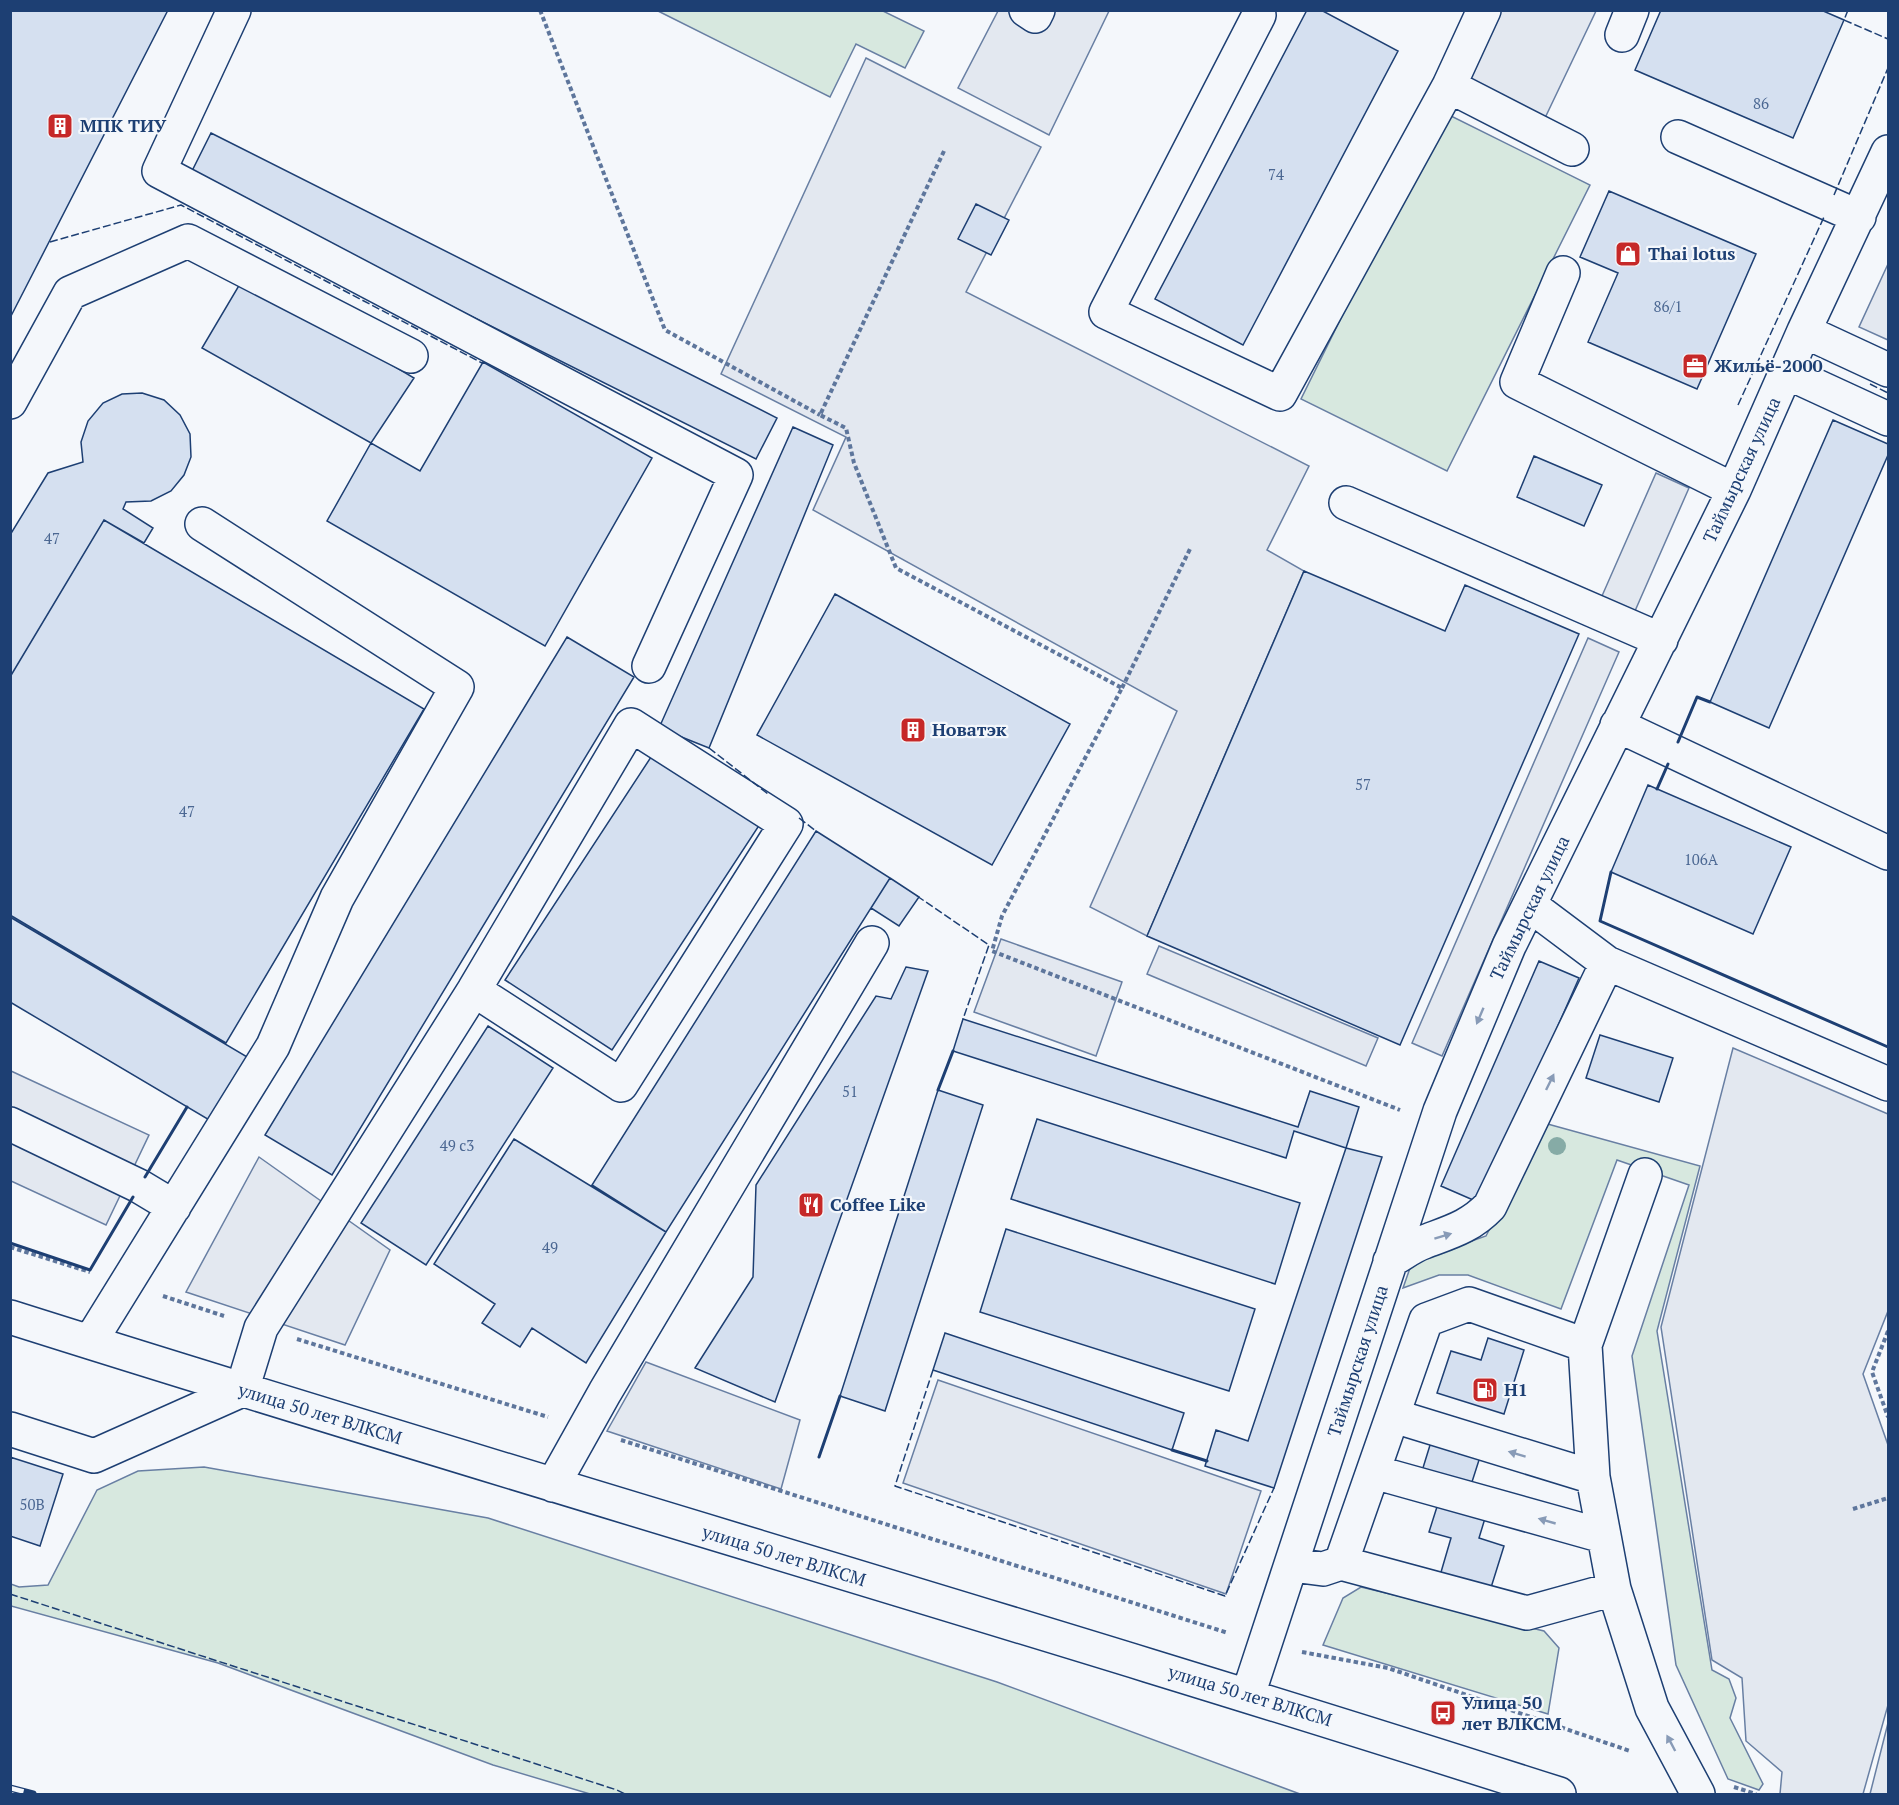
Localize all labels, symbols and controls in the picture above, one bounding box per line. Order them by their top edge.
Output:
house number: 86 [1753,93,1769,113]
building icon: МПК ТИУ [45,111,75,141]
place label: МПК ТИУ [80,113,167,137]
house number: 74 [1268,164,1284,184]
shop icon: Thai lotus [1613,239,1643,269]
place label: Thai lotus [1648,241,1735,265]
house number: 86/1 [1653,296,1683,316]
office icon: Жильё-2000 [1680,351,1710,381]
place label: Жильё-2000 [1714,353,1823,377]
street label: Таймырская улица [1697,393,1785,546]
house number: 47 [44,528,60,548]
building icon: Новатэк [898,715,928,745]
place label: Новатэк [932,717,1007,741]
house number: 57 [1355,774,1371,794]
house number: 47 [179,801,195,821]
street label: Таймырская улица [1484,831,1575,984]
house number: 106А [1684,849,1719,869]
one-way arrow [1475,1007,1484,1025]
one-way arrow [1545,1073,1554,1090]
house number: 51 [842,1081,858,1101]
house number: 49 с3 [440,1135,474,1155]
restaurant icon: Coffee Like [796,1190,826,1220]
place label: Coffee Like [830,1192,926,1216]
one-way arrow [1434,1231,1452,1240]
house number: 49 [542,1237,558,1257]
street label: Таймырская улица [1321,1282,1393,1440]
fuel station icon: Н1 [1470,1375,1500,1405]
street label: улица 50 лет ВЛКСМ [235,1376,405,1449]
place label: Н1 [1504,1377,1528,1401]
one-way arrow [1508,1449,1526,1458]
house number: 50В [19,1494,45,1514]
one-way arrow [1538,1515,1556,1525]
street label: улица 50 лет ВЛКСМ [699,1518,869,1591]
street label: улица 50 лет ВЛКСМ [1165,1658,1335,1731]
place label: Улица 50 лет ВЛКСМ [1462,1690,1562,1735]
bus stop icon: Улица 50 лет ВЛКСМ [1428,1698,1458,1728]
one-way arrow [1666,1734,1676,1751]

